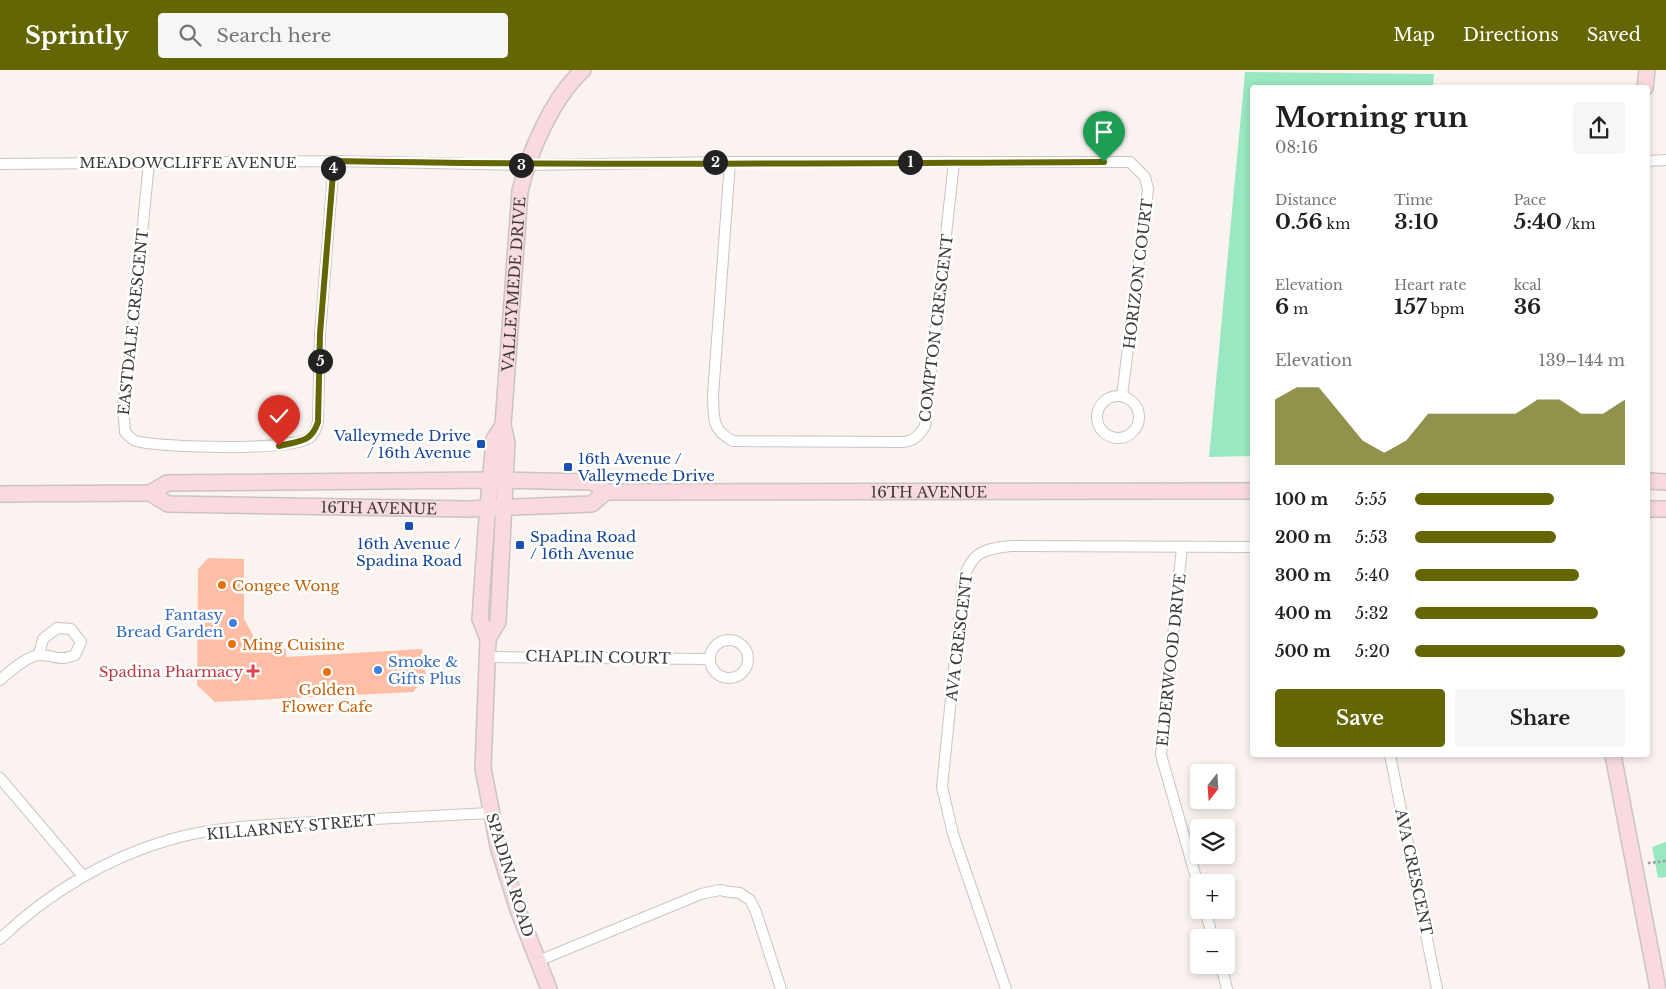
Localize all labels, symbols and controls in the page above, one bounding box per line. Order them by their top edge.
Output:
search box [158,13,508,58]
text: Sprintly [25,21,128,50]
icon: search [176,21,204,49]
text: Search here [216,24,331,47]
text: Map [1393,24,1435,46]
text: Directions [1463,24,1559,46]
text: Saved [1587,24,1641,46]
text: Morning run [1275,100,1468,135]
button: share [1573,102,1625,154]
pin [1083,111,1125,162]
icon: arrive [1090,118,1118,146]
text: 08:16 [1275,137,1318,157]
pin: 2 [702,150,728,174]
pin: 1 [898,150,922,174]
pin: 3 [508,152,534,178]
street label: MEADOWCLIFFE AVENUE [79,153,297,172]
text: 2 [711,153,720,171]
text: 1 [907,153,914,171]
pin: 4 [320,156,346,180]
text: 3 [517,156,526,174]
text: 4 [329,159,338,177]
text: Distance [1275,191,1337,209]
text: Time [1394,191,1433,209]
text: Pace [1514,191,1546,209]
street label: VALLEYMEDE DRIVE [497,196,529,373]
street label: HORIZON COURT [1119,198,1157,350]
text: 0.56 [1275,209,1323,235]
text: 3:10 [1394,209,1439,235]
text: 5:40 [1514,209,1562,235]
text: km [1323,215,1350,233]
text: /km [1562,215,1595,233]
street label: EASTDALE CRESCENT [114,228,152,416]
street label: COMPTON CRESCENT [915,233,957,423]
text: Elevation [1275,276,1343,294]
text: Heart rate [1394,276,1466,294]
text: kcal [1514,276,1542,294]
text: 6 [1275,294,1289,320]
text: 157 [1394,294,1427,320]
text: 36 [1514,294,1541,320]
text: m [1289,300,1308,318]
text: bpm [1427,300,1465,318]
pin: 5 [308,348,332,374]
text: Elevation [1275,350,1352,370]
text: 139–144 m [1539,350,1625,370]
text: 5 [316,352,325,370]
pin [258,395,300,446]
icon: check [265,402,293,430]
place label: Valleymede Drive / 16th Avenue [333,426,471,462]
marker: Valleymede Drive / 16th Avenue [475,438,487,450]
place label: 16th Avenue / Valleymede Drive [577,449,715,485]
marker: 16th Avenue / Valleymede Drive [562,461,574,473]
street label: 16TH AVENUE [871,482,987,501]
text: 100 m [1275,489,1328,509]
text: 5:55 [1355,489,1387,509]
street label: 16TH AVENUE [320,497,437,518]
marker: 16th Avenue / Spadina Road [403,520,415,532]
place label: Spadina Road / 16th Avenue [530,527,636,563]
text: 200 m [1275,527,1332,547]
text: 5:53 [1355,527,1388,547]
place label: 16th Avenue / Spadina Road [356,534,462,570]
marker: Spadina Road / 16th Avenue [514,539,526,551]
text: 300 m [1275,565,1331,585]
text: 5:40 [1355,565,1389,585]
street label: AVA CRESCENT [942,572,976,703]
street label: ELDERWOOD DRIVE [1152,573,1190,747]
place label: Congee Wong [232,576,341,595]
marker: Congee Wong [216,579,228,591]
text: 400 m [1275,603,1332,623]
text: 5:32 [1355,603,1388,623]
place label: Fantasy Bread Garden [116,605,223,641]
marker: Fantasy Bread Garden [227,617,239,629]
place label: Ming Cuisine [242,635,345,654]
marker: Ming Cuisine [226,638,238,650]
text: 500 m [1275,641,1331,661]
text: 5:20 [1355,641,1390,661]
street label: CHAPLIN COURT [525,646,671,668]
place label: Smoke & Gifts Plus [388,652,461,688]
place label: Spadina Pharmacy [99,662,243,681]
marker: Smoke & Gifts Plus [372,664,384,676]
marker: Spadina Pharmacy [247,665,259,677]
marker: Golden Flower Cafe [321,666,333,678]
place label: Golden Flower Cafe [281,680,373,716]
button: Save [1275,689,1445,747]
button: Share [1455,689,1625,747]
north arrow [1190,764,1235,809]
map controls [1190,764,1235,974]
street label: AVA CRESCENT [1391,806,1437,937]
street label: KILLARNEY STREET [206,810,376,844]
street label: SPADINA ROAD [482,811,538,939]
button: layers [1190,819,1235,864]
button: + [1190,874,1235,919]
button: − [1190,929,1235,974]

